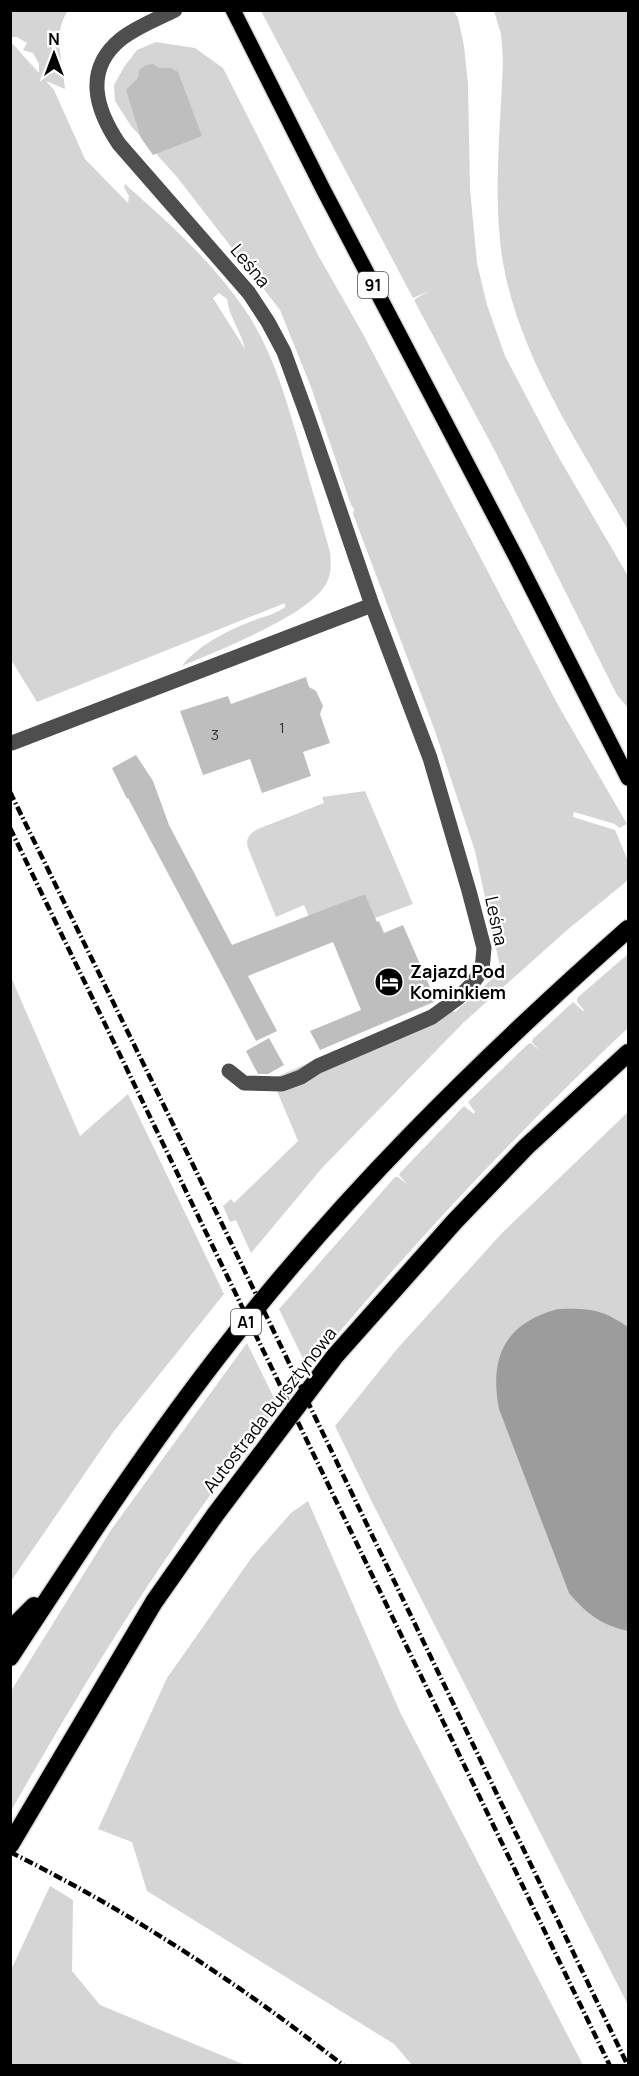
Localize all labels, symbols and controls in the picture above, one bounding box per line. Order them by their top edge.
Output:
north arrow [24,24,84,84]
text: N [48,28,60,50]
street label: Leśna [226,239,276,292]
road number: 91 [358,272,388,298]
house number: 1 [279,717,285,738]
house number: 3 [211,724,219,745]
street label: Leśna [480,894,514,948]
place label: Zajazd Pod Kominkiem [410,959,506,1004]
hotel icon: Zajazd Pod Kominkiem [373,966,405,998]
road number: A1 [231,1309,261,1335]
street label: Autostrada Bursztynowa [197,1322,341,1497]

